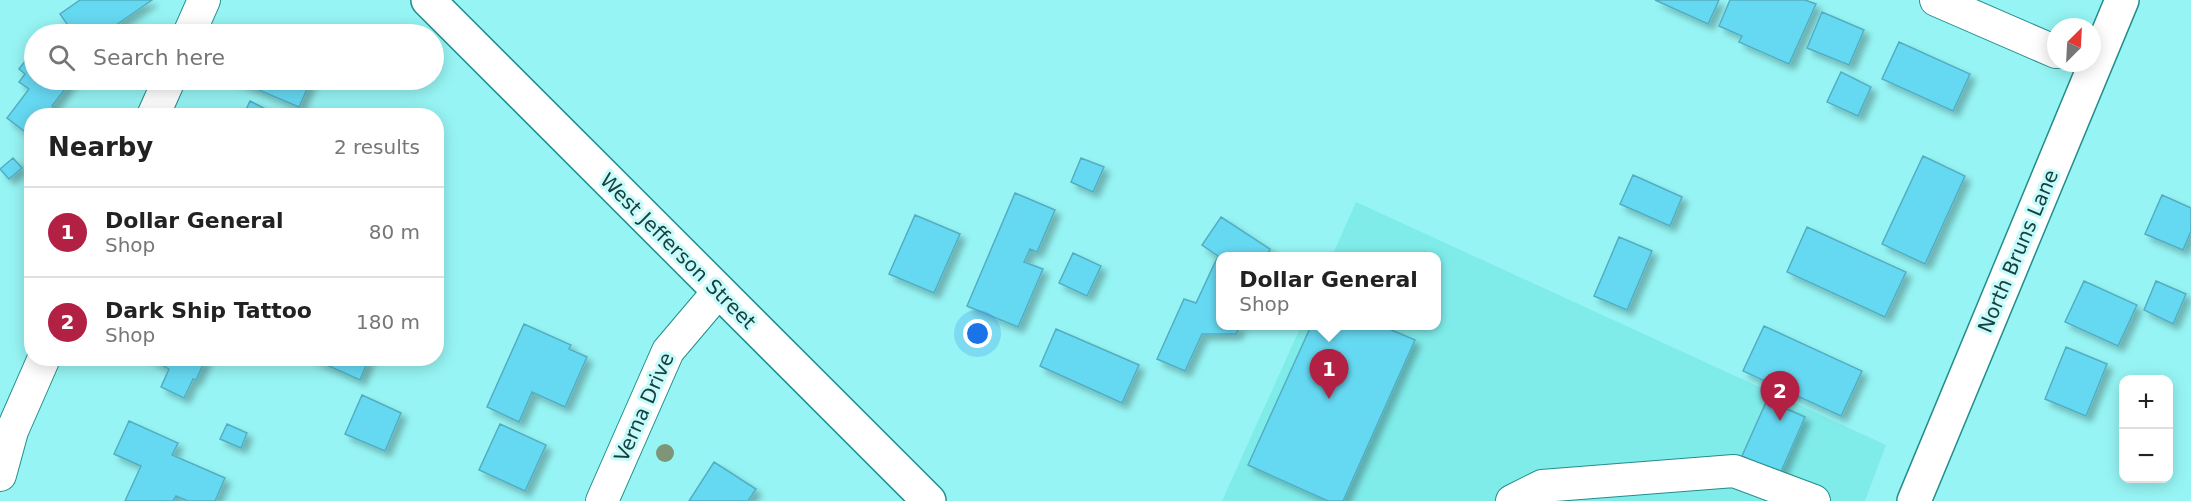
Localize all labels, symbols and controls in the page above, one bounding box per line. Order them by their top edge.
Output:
north arrow [2047,18,2101,72]
search box [24,24,444,90]
icon: search [45,41,78,74]
text: Search here [93,45,225,70]
text: Nearby [48,132,153,162]
text: 2 results [334,135,420,159]
street label: North Bruns Lane [1973,166,2063,336]
street label: West Jefferson Street [595,168,761,334]
text: Dollar General [105,208,284,233]
text: 1 [61,220,74,244]
text: 80 m [369,220,420,244]
text: Shop [105,233,155,257]
popup [1216,252,1441,330]
text: Dollar General [1239,267,1418,292]
text: Shop [1239,292,1290,316]
text: Dark Ship Tattoo [105,298,312,323]
text: 2 [61,310,74,334]
text: 180 m [356,310,420,334]
your location [963,319,992,348]
text: Shop [105,323,155,347]
street label: Verna Drive [609,349,679,465]
pin: 1 [1310,350,1348,399]
pin: 2 [1760,372,1800,421]
map controls [2119,375,2173,483]
button: + [2119,375,2173,429]
button: − [2119,429,2173,483]

